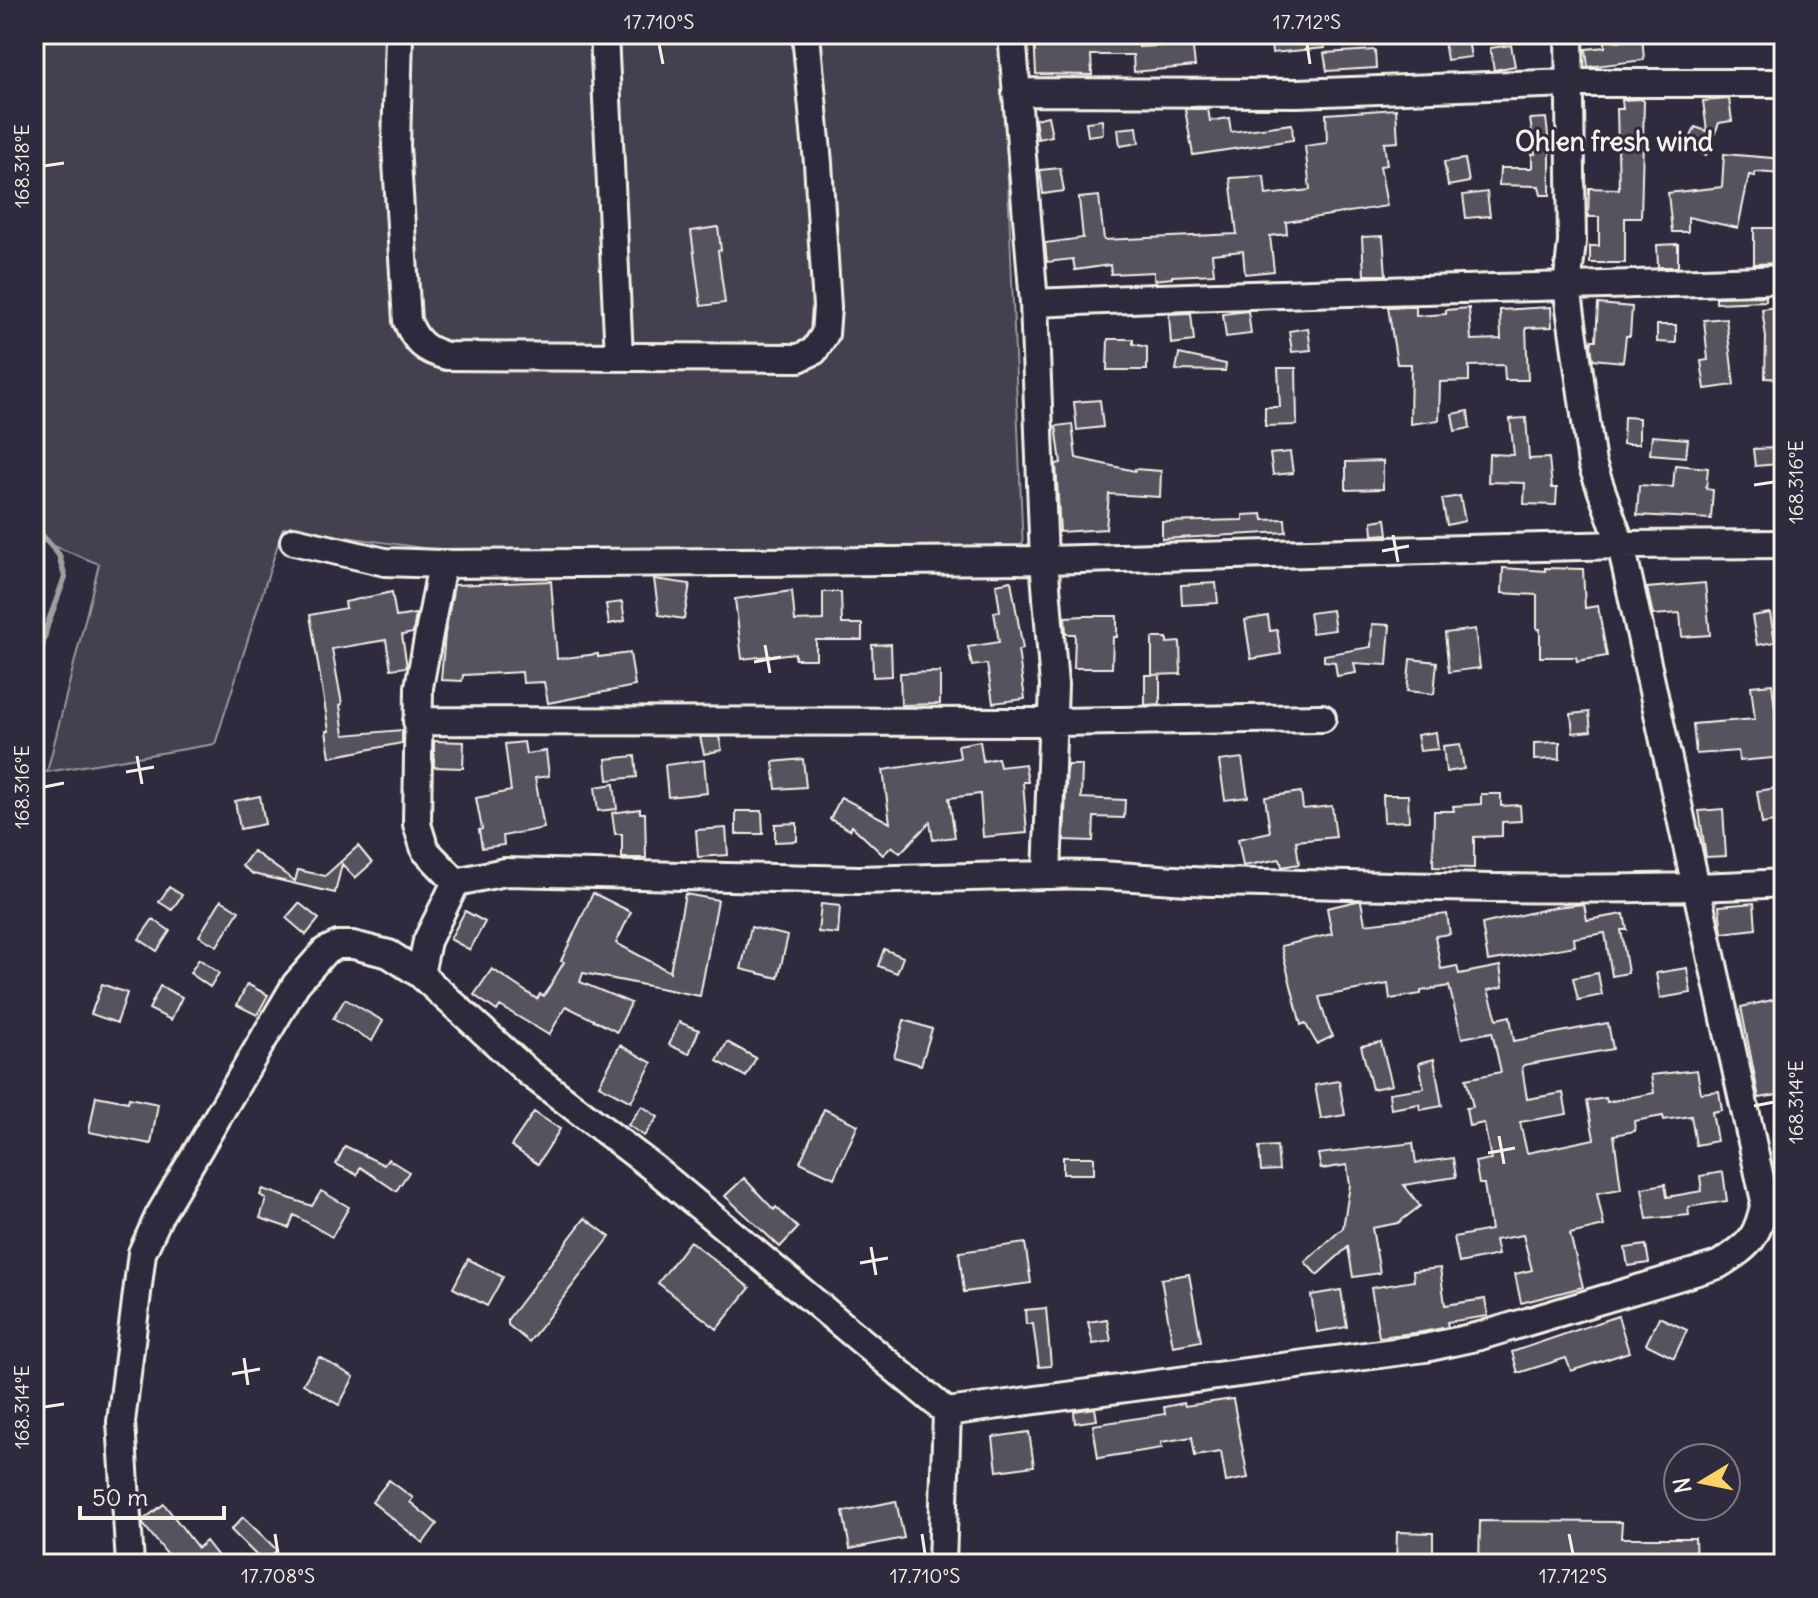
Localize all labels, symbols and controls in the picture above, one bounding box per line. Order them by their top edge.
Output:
text: 17.710°S [624,9,694,34]
text: 17.712°S [1273,9,1341,34]
text: 168.318°E [9,124,34,208]
district label: Ohlen fresh wind [1515,125,1713,158]
text: 168.316°E [1783,440,1808,524]
text: 168.316°E [9,745,34,829]
text: 168.314°E [1783,1060,1808,1144]
text: 168.314°E [9,1365,34,1449]
north arrow [1662,1442,1742,1522]
scale bar [80,1470,224,1520]
text: N [1667,1476,1697,1495]
text: 50 m [92,1482,148,1512]
text: 17.708°S [241,1563,315,1588]
text: 17.710°S [890,1563,960,1588]
text: 17.712°S [1539,1563,1607,1588]

